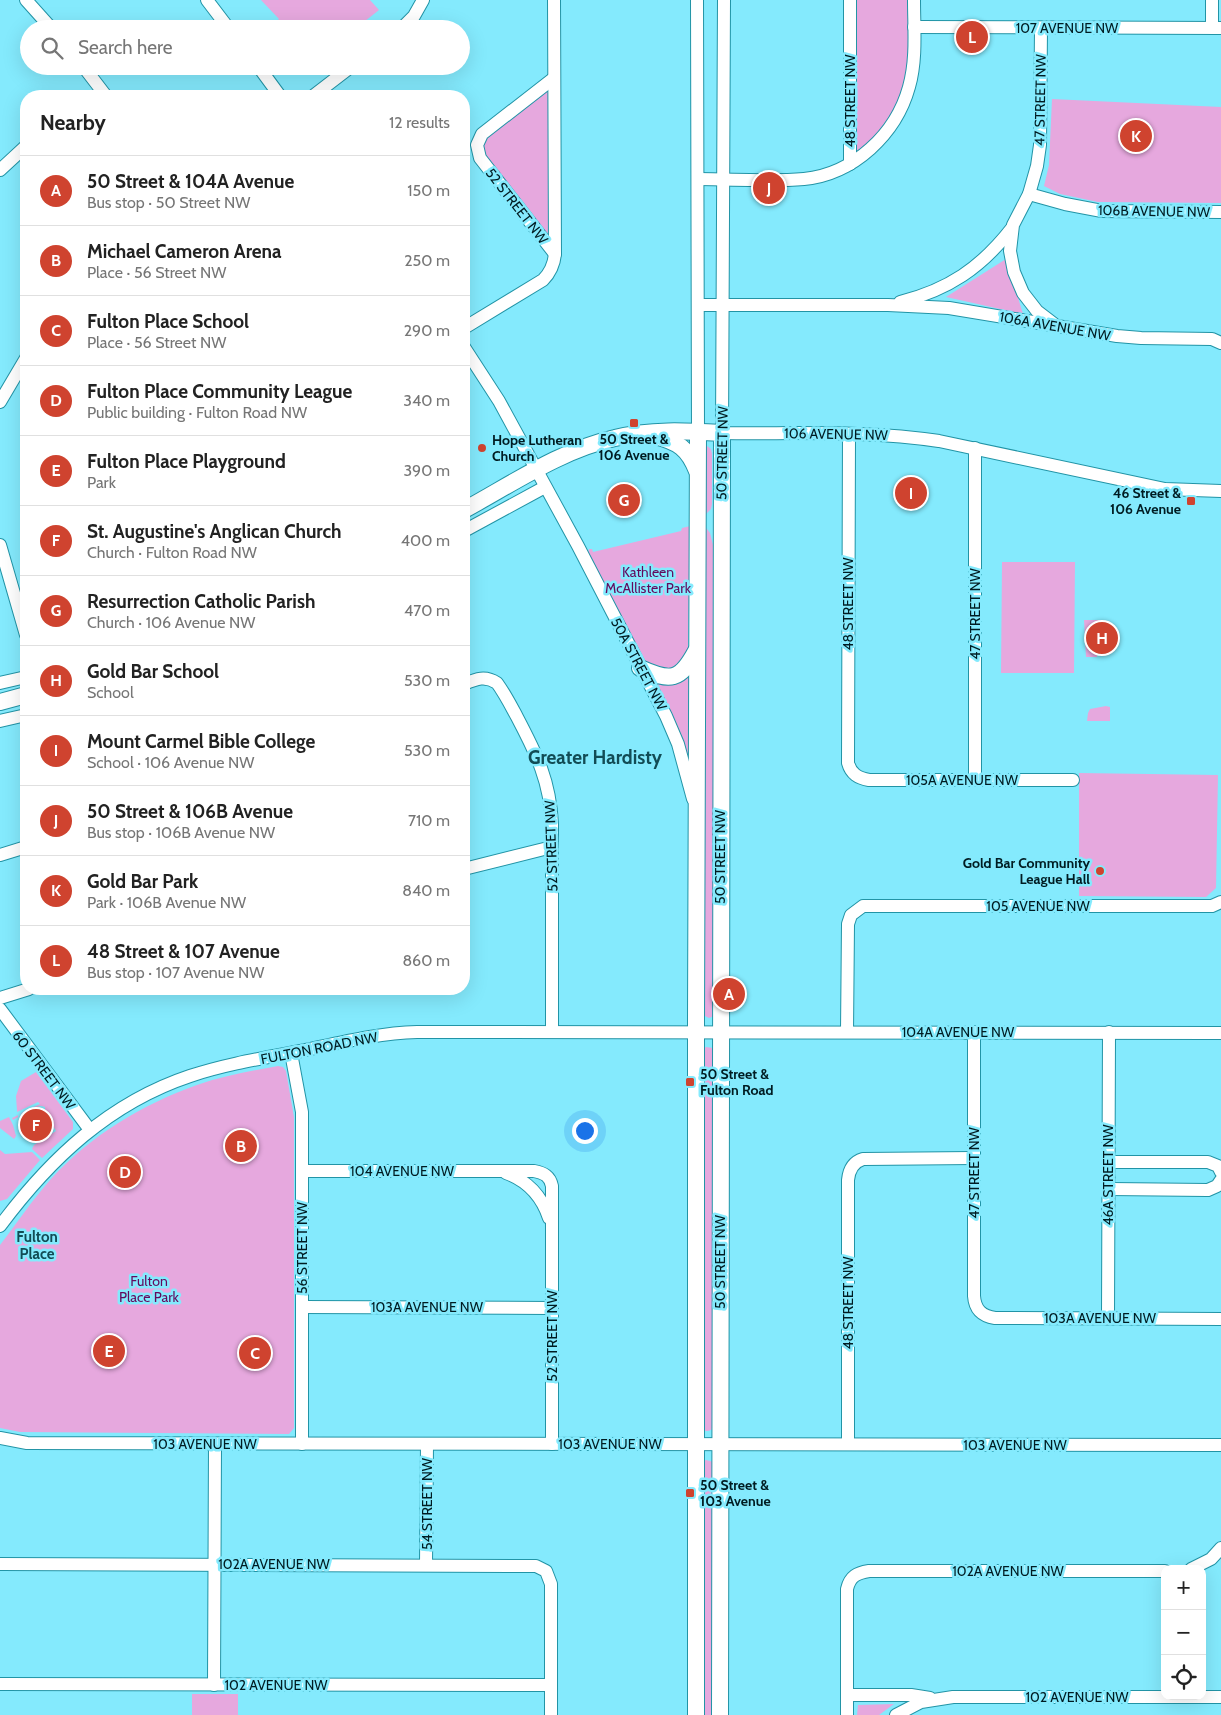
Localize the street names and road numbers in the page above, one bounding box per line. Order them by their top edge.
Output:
street label: 107 AVENUE NW [1016,19,1119,37]
street label: 47 STREET NW [1030,53,1050,146]
street label: 48 STREET NW [841,54,859,148]
street label: 52 STREET NW [482,164,553,248]
street label: 106B AVENUE NW [1098,201,1211,221]
street label: 106A AVENUE NW [998,307,1113,345]
street label: 50 STREET NW [712,405,732,500]
street label: 106 AVENUE NW [784,424,889,444]
street label: 48 STREET NW [839,557,857,651]
street label: 47 STREET NW [966,567,984,660]
street label: 50A STREET NW [607,615,671,714]
street label: 105A AVENUE NW [906,771,1019,789]
street label: 52 STREET NW [540,799,562,892]
street label: 50 STREET NW [711,809,729,904]
street label: 105 AVENUE NW [986,897,1090,915]
street label: 104A AVENUE NW [902,1023,1015,1041]
street label: 60 STREET NW [8,1027,80,1114]
street label: FULTON ROAD NW [259,1028,380,1068]
street label: 46A STREET NW [1099,1124,1117,1226]
street label: 47 STREET NW [965,1126,983,1219]
street label: 104 AVENUE NW [350,1162,455,1180]
street label: 56 STREET NW [293,1201,311,1294]
street label: 50 STREET NW [711,1214,729,1309]
street label: 48 STREET NW [839,1256,857,1350]
street label: 52 STREET NW [543,1290,561,1382]
street label: 103A AVENUE NW [371,1298,484,1316]
street label: 103A AVENUE NW [1044,1309,1157,1327]
street label: 103 AVENUE NW [153,1435,257,1453]
street label: 103 AVENUE NW [558,1435,662,1453]
street label: 103 AVENUE NW [963,1436,1067,1454]
street label: 54 STREET NW [418,1457,436,1550]
street label: 102A AVENUE NW [218,1555,331,1573]
street label: 102A AVENUE NW [952,1562,1065,1580]
street label: 102 AVENUE NW [224,1676,328,1694]
street label: 102 AVENUE NW [1025,1688,1129,1706]

